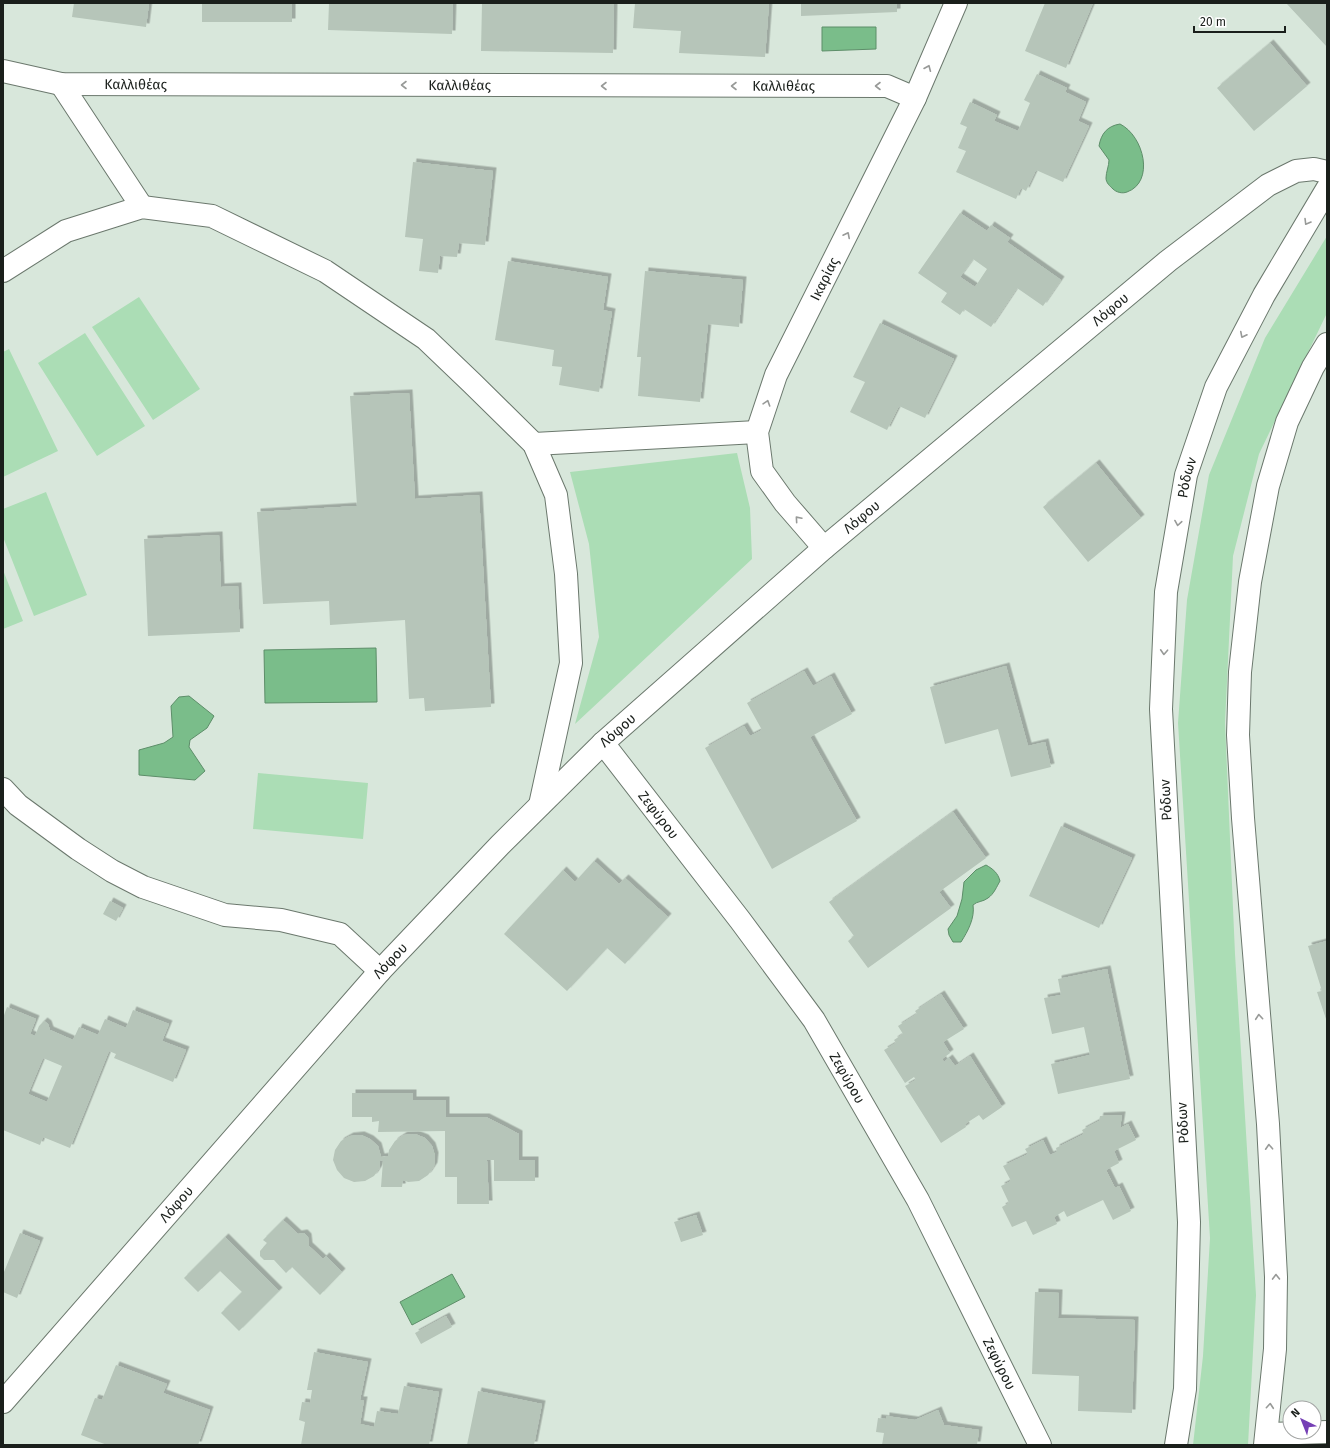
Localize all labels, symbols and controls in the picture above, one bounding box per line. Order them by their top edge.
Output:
scale bar [1194,8,1285,34]
text: 20 m [1200,15,1226,29]
one-way arrow [923,64,931,72]
street label: Καλλιθέας [104,76,167,93]
street label: Καλλιθέας [428,76,491,94]
street label: Καλλιθέας [752,77,815,94]
one-way arrow [401,81,407,89]
one-way arrow [601,82,607,90]
one-way arrow [731,82,737,90]
one-way arrow [875,82,881,90]
one-way arrow [1305,218,1312,225]
one-way arrow [842,232,849,239]
street label: Ικαρίας [806,254,842,303]
street label: Λόφου [1088,289,1132,329]
one-way arrow [1240,331,1248,338]
one-way arrow [762,399,771,406]
street label: Ρόδων [1174,455,1200,499]
street label: Λόφου [840,497,883,537]
one-way arrow [796,516,803,523]
one-way arrow [1174,520,1183,526]
one-way arrow [1159,649,1168,655]
street label: Λόφου [596,710,639,751]
street label: Ρόδων [1156,779,1176,821]
street label: Ζεφύρου [635,788,683,842]
street label: Λόφου [369,939,411,982]
one-way arrow [1255,1014,1264,1020]
street label: Ζεφύρου [826,1049,869,1106]
street label: Ρόδων [1173,1102,1193,1144]
one-way arrow [1265,1144,1273,1150]
street label: Λόφου [156,1182,197,1226]
one-way arrow [1272,1274,1280,1280]
street label: Ζεφύρου [979,1335,1020,1393]
north arrow [1282,1400,1322,1440]
one-way arrow [1265,1403,1274,1409]
text: N [1288,1406,1303,1420]

